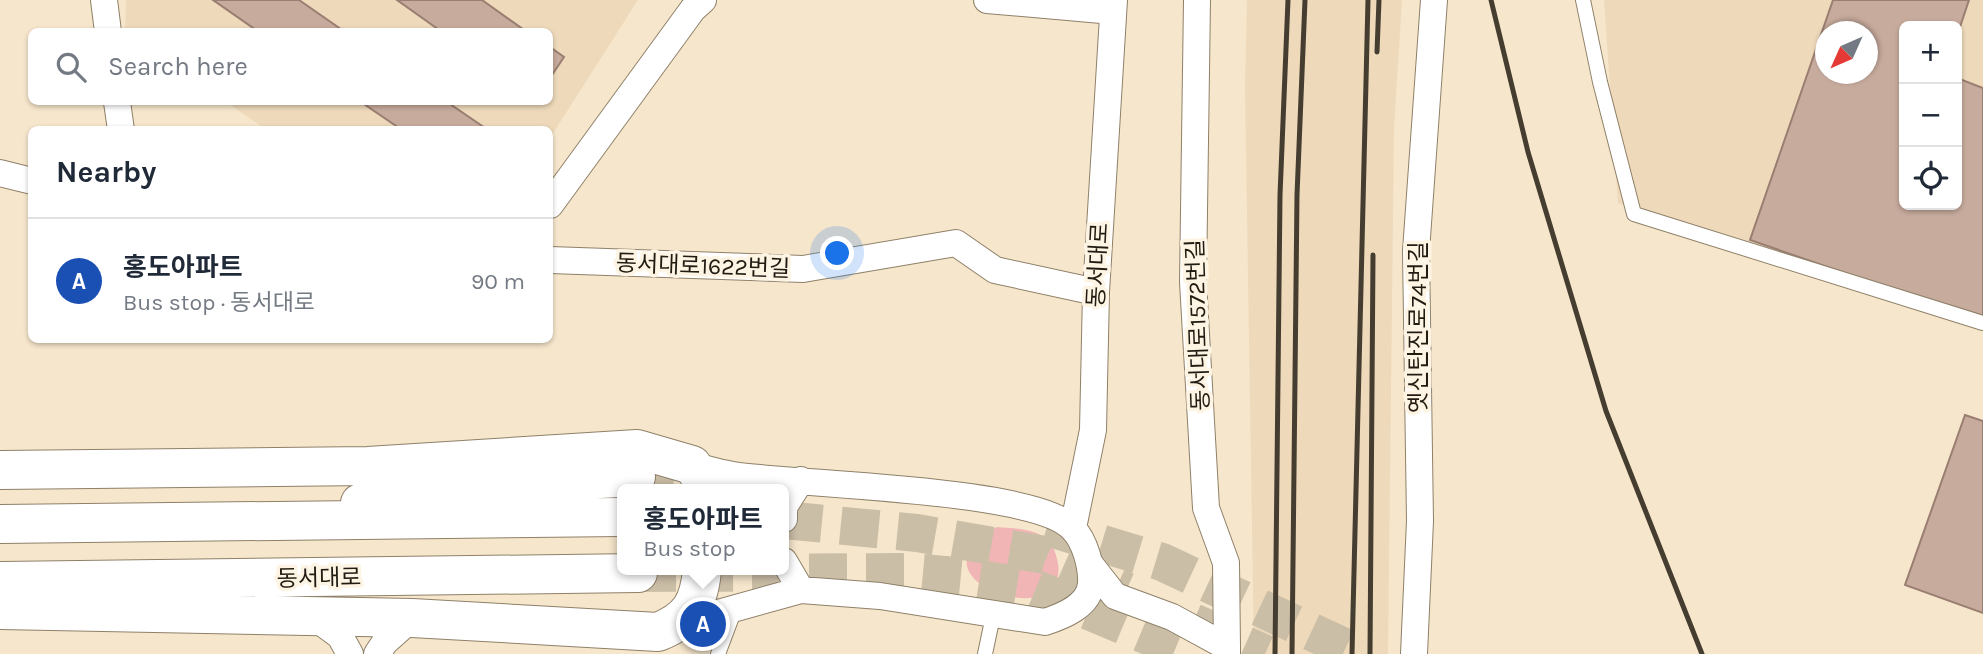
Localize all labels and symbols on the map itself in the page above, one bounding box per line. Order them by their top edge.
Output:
north arrow [1815,21,1878,84]
street label: 동서대로 [1082,222,1114,308]
your location [820,236,854,270]
street label: 동서대로1572번길 [1182,239,1214,411]
street label: 옛신탄진로74번길 [1405,241,1432,413]
street label: 동서대로1622번길 [615,249,791,283]
street label: 동서대로 [276,564,362,592]
pin: A [680,598,726,650]

